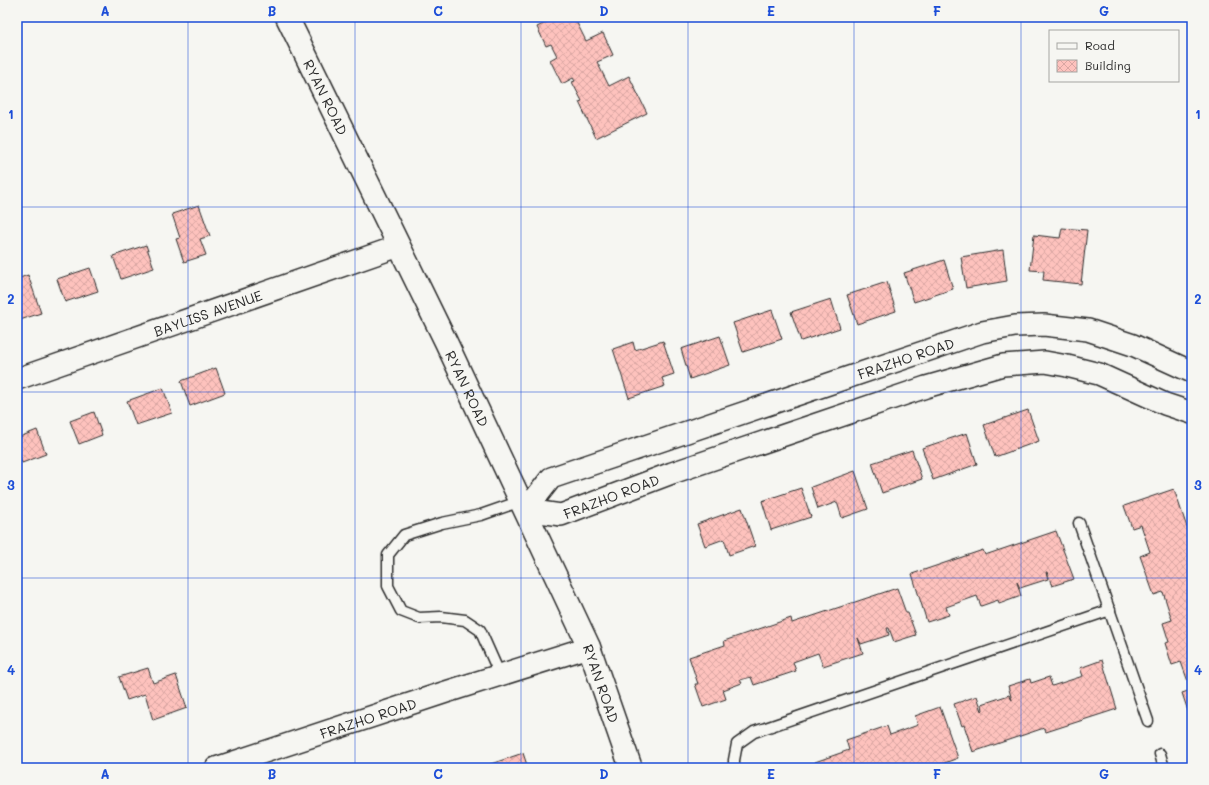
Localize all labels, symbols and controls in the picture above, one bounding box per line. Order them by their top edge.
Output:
text: A [100,2,110,19]
text: B [268,2,277,19]
text: C [433,2,443,19]
text: D [599,2,609,19]
text: E [767,2,775,19]
text: F [933,2,941,19]
text: G [1099,2,1109,19]
legend [1049,30,1179,82]
text: Road [1085,37,1115,53]
street label: RYAN ROAD [300,56,353,138]
text: Building [1085,57,1131,73]
text: 1 [8,105,14,122]
text: 1 [1195,105,1201,122]
street label: BAYLISS AVENUE [151,285,265,340]
text: 2 [7,290,15,307]
text: 2 [1194,290,1202,307]
street label: FRAZHO ROAD [855,333,956,383]
street label: RYAN ROAD [442,347,494,430]
street label: FRAZHO ROAD [561,469,662,523]
text: 3 [7,476,15,493]
text: 3 [1194,476,1202,493]
street label: RYAN ROAD [579,641,624,725]
text: 4 [7,661,15,678]
text: 4 [1194,661,1202,678]
street label: FRAZHO ROAD [317,693,419,743]
text: A [100,765,110,782]
text: B [268,765,277,782]
text: C [433,765,443,782]
text: D [599,765,609,782]
text: E [767,765,775,782]
text: F [933,765,941,782]
text: G [1099,765,1109,782]

